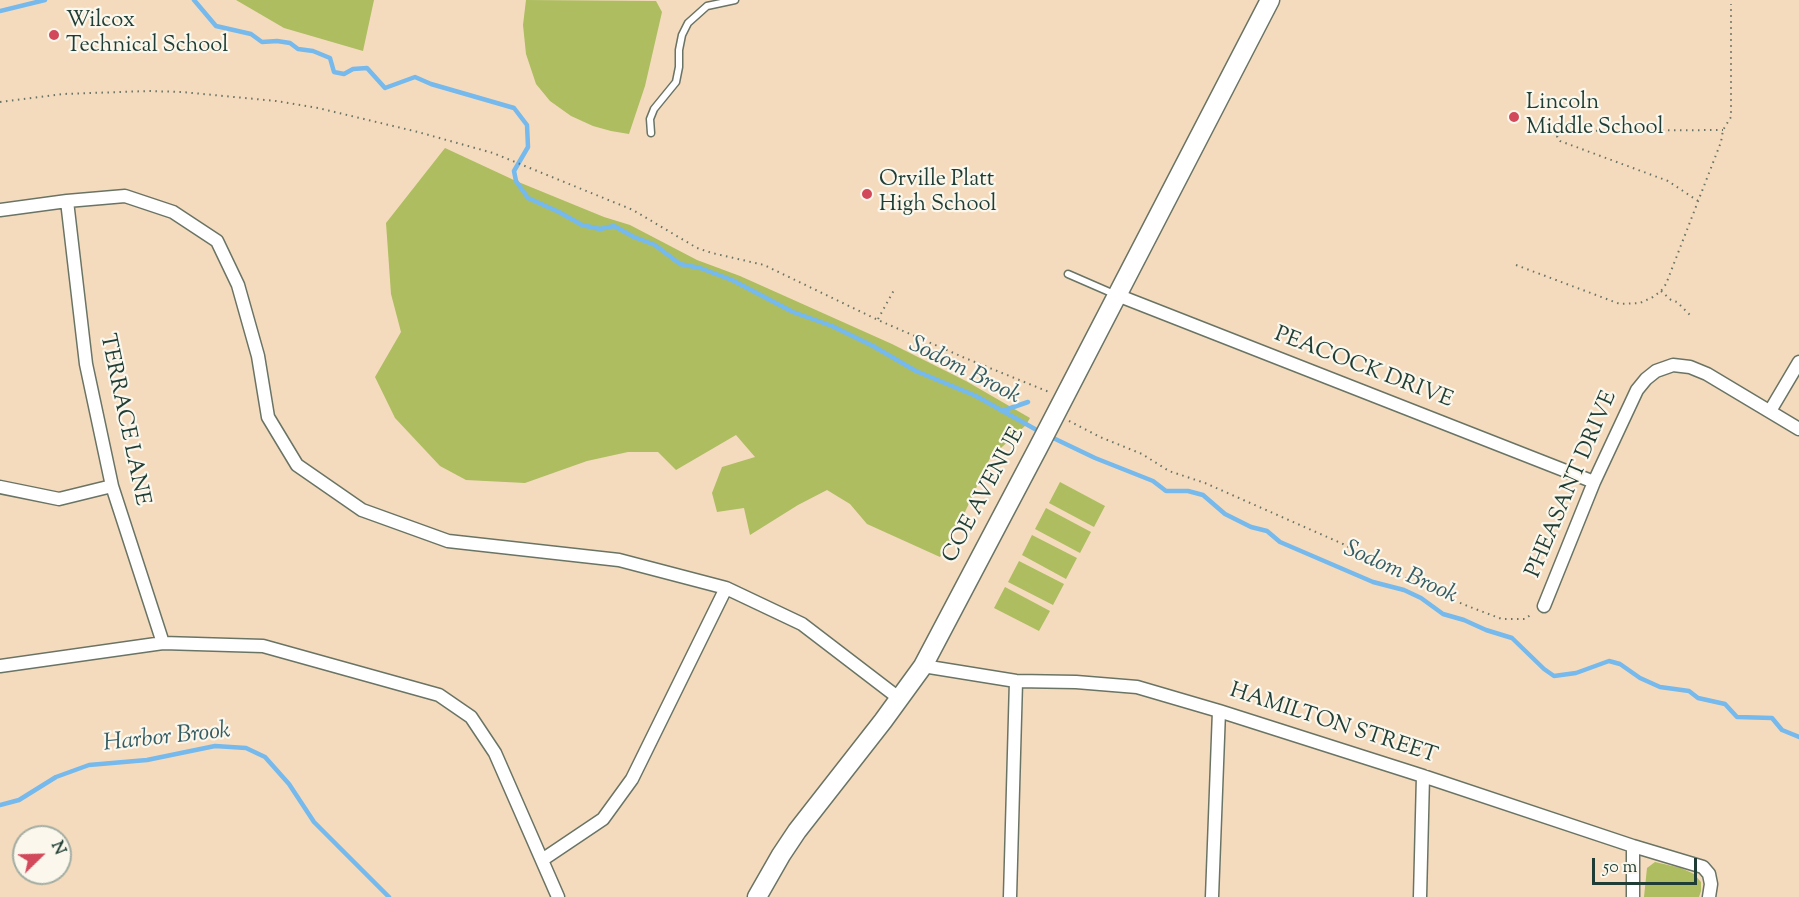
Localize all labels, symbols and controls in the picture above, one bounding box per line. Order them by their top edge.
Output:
place label: Wilcox Technical School [66,9,228,60]
marker: Wilcox Technical School [47,28,61,42]
place label: Lincoln Middle School [1526,91,1664,142]
marker: Lincoln Middle School [1507,110,1521,124]
place label: Orville Platt High School [879,168,997,220]
marker: Orville Platt High School [860,187,874,201]
street label: PEACOCK DRIVE [1270,323,1456,415]
street label: TERRACE LANE [92,332,154,508]
water label: Sodom Brook [903,332,1025,412]
street label: PHEASANT DRIVE [1522,388,1624,582]
street label: COE AVENUE [938,424,1032,568]
water label: Sodom Brook [1339,536,1461,612]
street label: HAMILTON STREET [1226,679,1440,771]
water label: Harbor Brook [102,718,232,760]
north arrow [12,825,72,885]
text: N [44,838,70,859]
scale bar [1595,846,1700,884]
text: 50 m [1603,855,1637,881]

